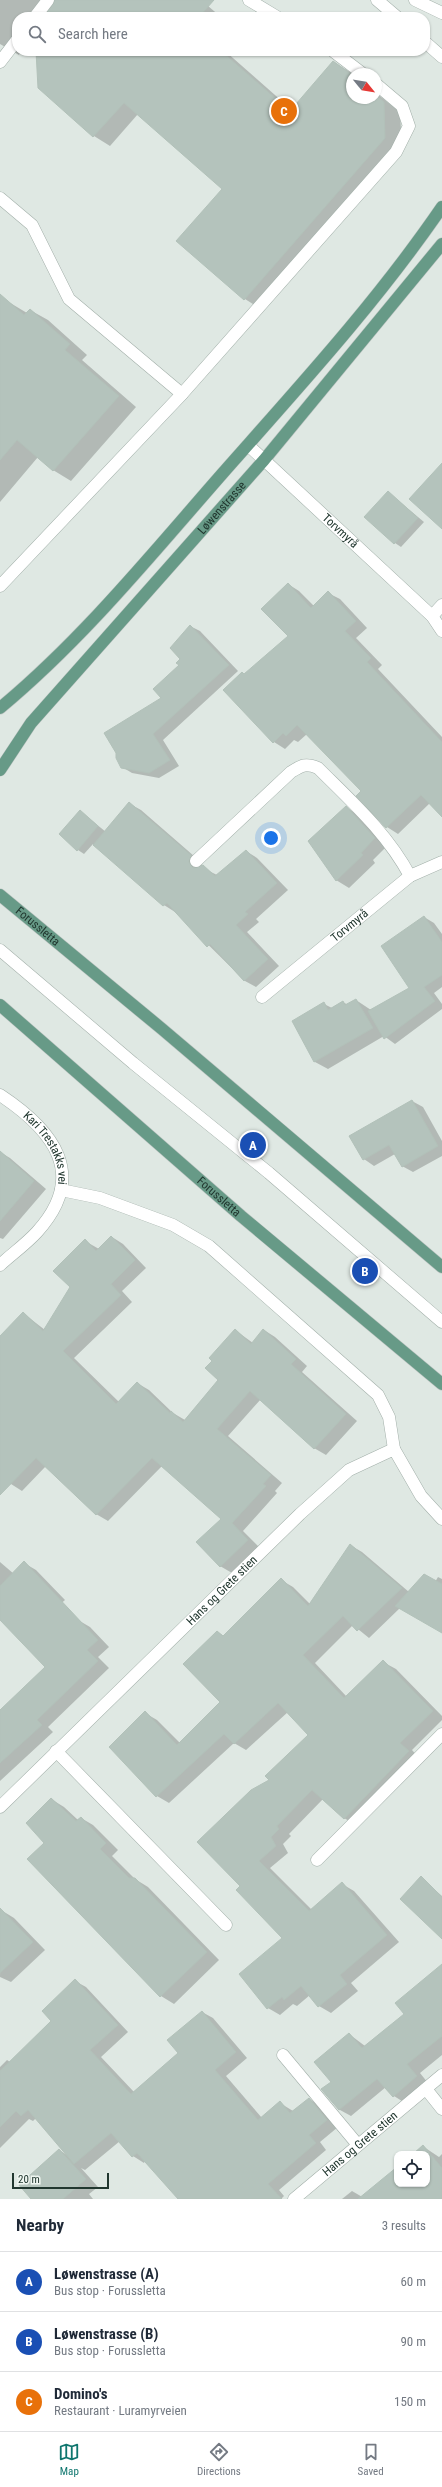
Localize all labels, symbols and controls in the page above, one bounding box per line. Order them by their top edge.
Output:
search box [12,12,430,56]
icon: search [26,23,48,45]
text: Search here [58,25,128,43]
north arrow [346,68,382,104]
pin: C [271,96,297,126]
street label: Løwenstrasse [195,478,249,537]
street label: Torvmyrå [319,511,361,551]
your location [261,828,281,848]
street label: Forussletta [13,904,63,949]
street label: Torvmyrå [328,906,371,945]
street label: Kari Trestakks vei [21,1108,69,1185]
pin: A [240,1130,266,1160]
street label: Forussletta [194,1174,244,1220]
pin: B [352,1256,378,1286]
street label: Hans og Grete stien [183,1553,260,1628]
street label: Hans og Grete stien [320,2108,400,2179]
map controls [394,2151,430,2187]
button: locate [394,2151,430,2187]
scale bar [12,2171,109,2190]
text: 20 m [18,2173,40,2186]
text: Nearby [16,2215,64,2235]
text: 3 results [382,2218,426,2233]
text: Løwenstrasse (A) [54,2265,159,2283]
text: A [25,2274,33,2289]
text: 60 m [400,2274,426,2289]
text: Bus stop · Forussletta [54,2283,166,2298]
text: Løwenstrasse (B) [54,2325,158,2343]
text: B [25,2334,33,2349]
text: 90 m [400,2334,426,2349]
text: Bus stop · Forussletta [54,2343,166,2358]
text: Domino's [54,2385,108,2403]
text: C [25,2394,33,2409]
text: 150 m [394,2394,426,2409]
text: Restaurant · Luramyrveien [54,2403,187,2418]
tab: Map [58,2441,80,2478]
tab: Directions [197,2441,241,2478]
tab: Saved [358,2441,384,2478]

